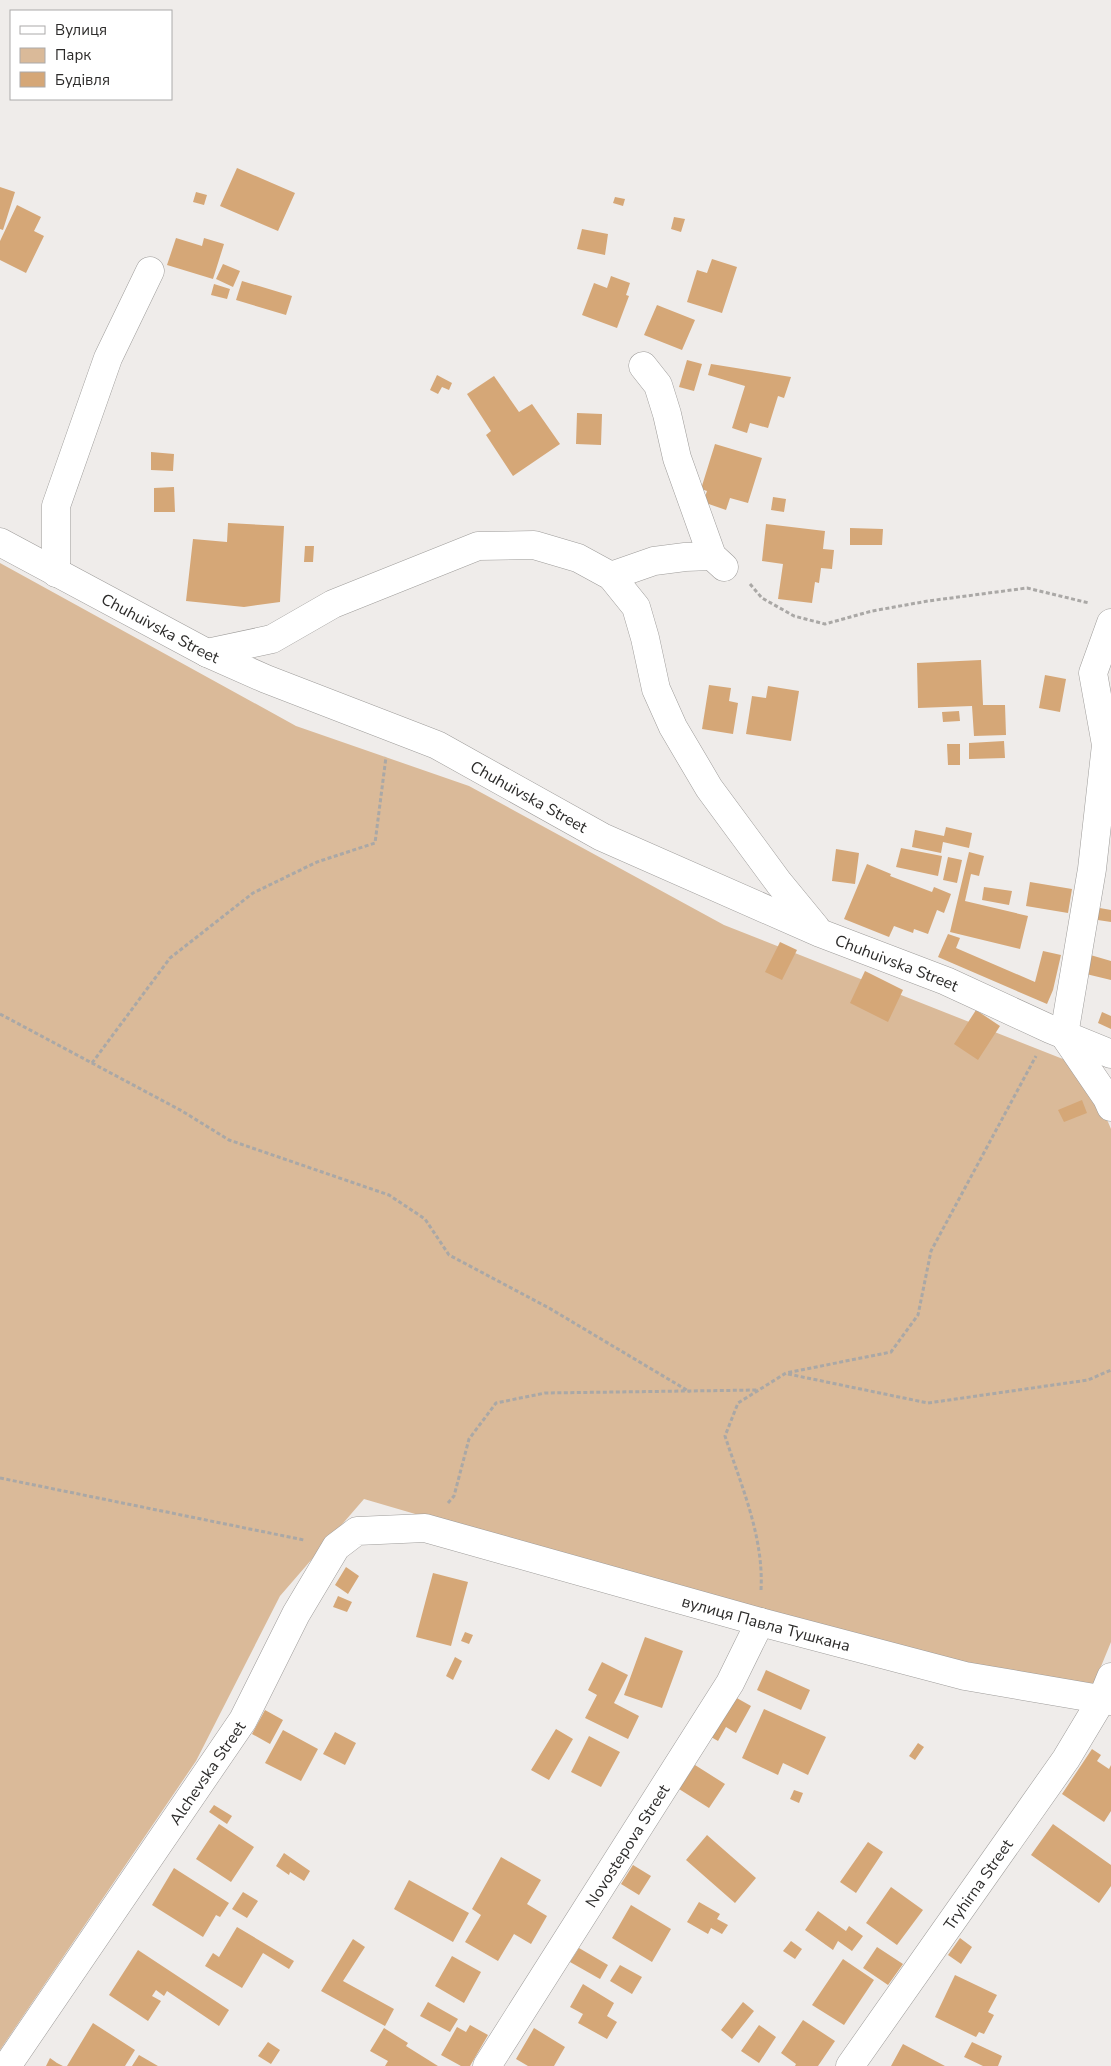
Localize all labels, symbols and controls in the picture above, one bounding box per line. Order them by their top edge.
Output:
legend [10,10,172,100]
text: Вулиця [55,20,107,40]
text: Парк [55,45,91,65]
text: Будівля [55,70,110,90]
street label: Chuhuivska Street [97,588,223,669]
street label: Chuhuivska Street [466,756,591,839]
street label: Chuhuivska Street [832,930,962,997]
street label: вулиця Павла Тушкана [679,1591,853,1657]
street label: Alchevska Street [165,1717,251,1830]
street label: Novostepova Street [580,1780,675,1912]
street label: Tryhirna Street [939,1835,1019,1935]

